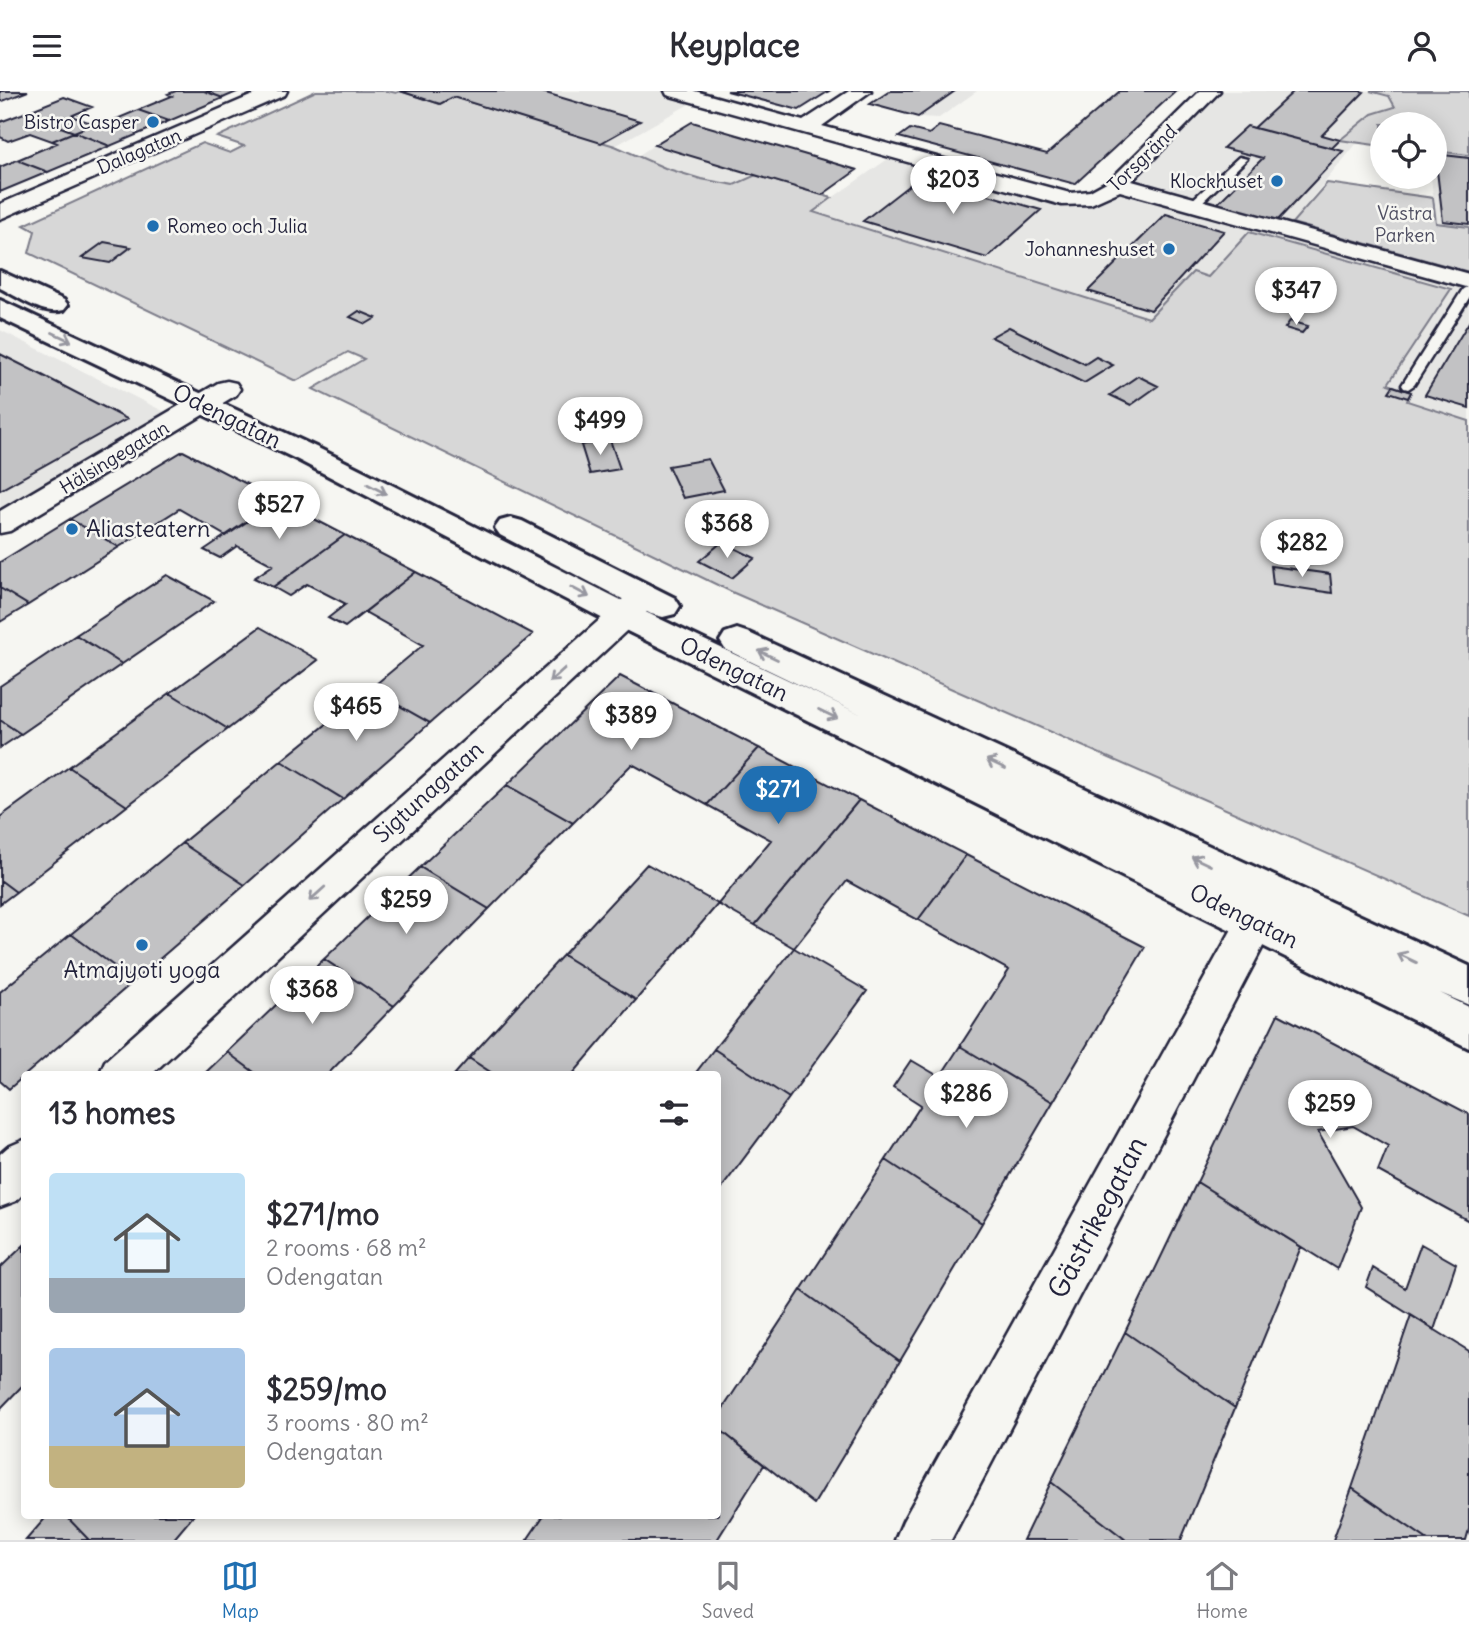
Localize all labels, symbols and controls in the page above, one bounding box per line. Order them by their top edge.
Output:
text: Keyplace [669,25,800,66]
icon: menu [28,27,66,65]
icon: person [1403,27,1441,65]
place label: Bistro Casper [24,110,139,134]
map controls [1370,112,1447,189]
button: locate [1370,112,1447,189]
marker: Bistro Casper [145,114,161,130]
street label: Torsgränd [1102,119,1182,197]
street label: Dalagatan [93,123,185,179]
pin: $203 [912,157,994,216]
text: $203 [926,164,980,193]
place label: Klockhuset [1170,169,1263,193]
marker: Klockhuset [1269,173,1285,189]
park label: Västra Parken [1375,201,1435,247]
place label: Romeo och Julia [167,214,308,238]
marker: Romeo och Julia [145,218,161,234]
place label: Johanneshuset [1025,237,1155,261]
marker: Johanneshuset [1161,241,1177,257]
pin: $347 [1255,267,1337,327]
text: $347 [1271,275,1321,304]
one-way arrow [51,331,72,344]
street label: Odengatan [168,377,286,454]
pin: $499 [559,397,641,457]
text: $499 [574,405,626,434]
street label: Hälsingegatan [55,415,173,499]
pin: $527 [238,482,320,541]
one-way arrow [366,483,387,497]
text: $527 [254,489,304,518]
pin: $368 [686,501,768,560]
text: $368 [701,508,753,537]
place label: Aliasteatern [86,514,210,543]
pin: $282 [1261,519,1343,579]
marker: Aliasteatern [64,521,80,537]
text: $282 [1276,527,1328,556]
one-way arrow [569,585,589,599]
street label: Odengatan [675,630,793,707]
one-way arrow [758,648,779,662]
one-way arrow [549,666,566,683]
pin: $465 [315,683,397,743]
text: $465 [330,691,382,720]
pin: $389 [590,693,672,752]
text: $389 [605,700,657,729]
one-way arrow [817,708,838,721]
street label: Sigtunagatan [367,735,489,849]
one-way arrow [986,756,1007,770]
pin: $271 [737,767,819,826]
text: $271 [755,774,801,803]
one-way arrow [1191,854,1212,867]
pin: $259 [365,877,447,936]
street label: Odengatan [1185,877,1303,954]
text: $259 [380,884,432,913]
one-way arrow [309,886,326,903]
marker: Atmajyoti yoga [134,937,150,953]
one-way arrow [1397,950,1418,964]
place label: Atmajyoti yoga [64,955,220,984]
pin: $368 [271,967,353,1026]
text: $368 [286,974,338,1003]
pin: $286 [925,1070,1007,1130]
text: $286 [940,1078,992,1107]
pin: $259 [1289,1081,1371,1140]
text: $259 [1304,1088,1356,1117]
text: 13 homes [49,1094,175,1132]
icon: filters [655,1094,693,1132]
street label: Gästrikegatan [1039,1130,1155,1304]
text: $271/mo [266,1195,379,1233]
icon: home [105,1201,189,1285]
text: 2 rooms · 68 m² [266,1233,427,1262]
text: Odengatan [266,1262,383,1291]
text: $259/mo [266,1370,387,1408]
icon: home [105,1376,189,1460]
text: 3 rooms · 80 m² [266,1408,429,1437]
text: Odengatan [266,1437,383,1466]
tab: Map [221,1557,259,1623]
tab: Saved [702,1557,754,1623]
tab: Home [1196,1557,1248,1623]

